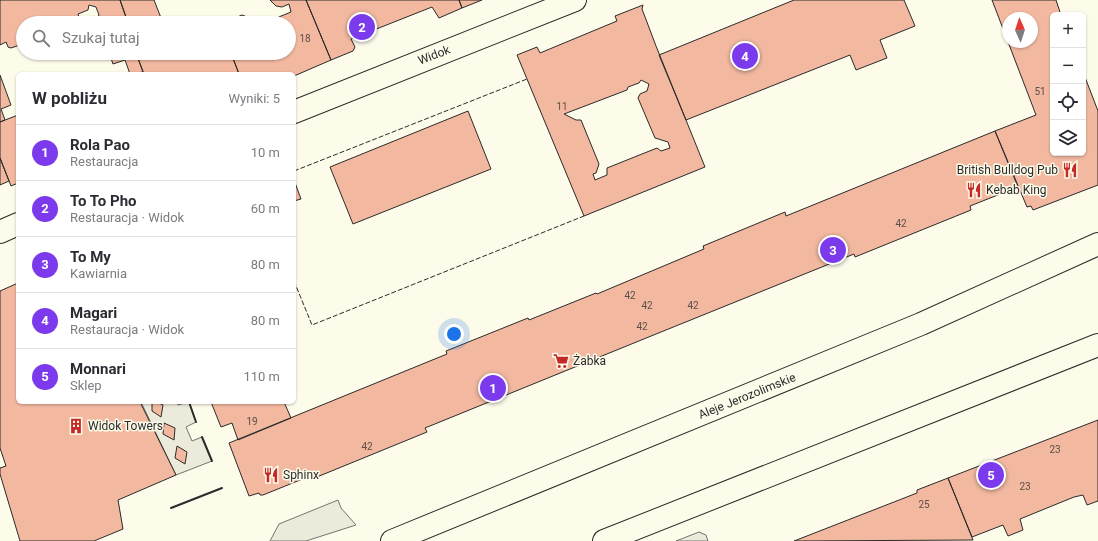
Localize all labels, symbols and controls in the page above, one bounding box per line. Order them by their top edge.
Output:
pin: 2 [349,12,375,42]
north arrow [1002,12,1038,48]
map controls [1050,12,1086,156]
button: + [1050,12,1086,48]
search box [16,16,296,60]
icon: search [30,27,52,49]
text: Szukaj tutaj [62,29,140,47]
house number: 18 [299,33,311,44]
pin: 4 [732,41,758,71]
street label: Widok [416,42,453,67]
button: − [1050,48,1086,84]
button: locate [1050,84,1086,120]
house number: 51 [1034,86,1046,97]
text: W pobliżu [32,88,107,108]
text: Wyniki: 5 [229,91,280,106]
house number: 11 [556,101,568,112]
button: layers [1050,120,1086,156]
text: Rola Pao [70,136,130,154]
text: 1 [41,145,49,160]
text: 10 m [251,145,280,160]
text: Restauracja [70,154,138,169]
restaurant icon: British Bulldog Pub [1061,161,1079,179]
place label: British Bulldog Pub [957,163,1058,177]
restaurant icon: Kebab King [965,181,983,199]
place label: Kebab King [986,183,1047,197]
text: To To Pho [70,192,137,210]
text: 2 [41,201,49,216]
text: 60 m [251,201,280,216]
text: Restauracja · Widok [70,210,184,225]
house number: 42 [895,218,907,229]
pin: 3 [820,235,846,265]
text: To My [70,248,111,266]
text: 3 [41,257,49,272]
text: 80 m [251,257,280,272]
text: Kawiarnia [70,266,127,281]
house number: 42 [624,290,636,301]
house number: 42 [641,300,653,311]
house number: 42 [687,300,699,311]
text: Magari [70,304,117,322]
text: 4 [41,313,49,328]
text: 80 m [251,313,280,328]
house number: 42 [636,321,648,332]
text: Restauracja · Widok [70,322,184,337]
your location [444,324,464,344]
supermarket icon: Żabka [552,352,570,370]
place label: Żabka [573,353,606,368]
text: Monnari [70,360,126,378]
text: 5 [41,369,49,384]
text: 110 m [243,369,280,384]
street label: Aleje Jerozolimskie [696,370,798,422]
pin: 1 [480,373,506,403]
text: Sklep [70,378,102,393]
house number: 19 [246,416,258,427]
building icon: Widok Towers [67,417,85,435]
place label: Widok Towers [88,419,163,433]
house number: 42 [361,441,373,452]
house number: 23 [1049,444,1061,455]
pin: 5 [978,460,1004,490]
restaurant icon: Sphinx [262,466,280,484]
place label: Sphinx [283,468,319,482]
house number: 23 [1019,481,1031,492]
house number: 25 [918,499,930,510]

